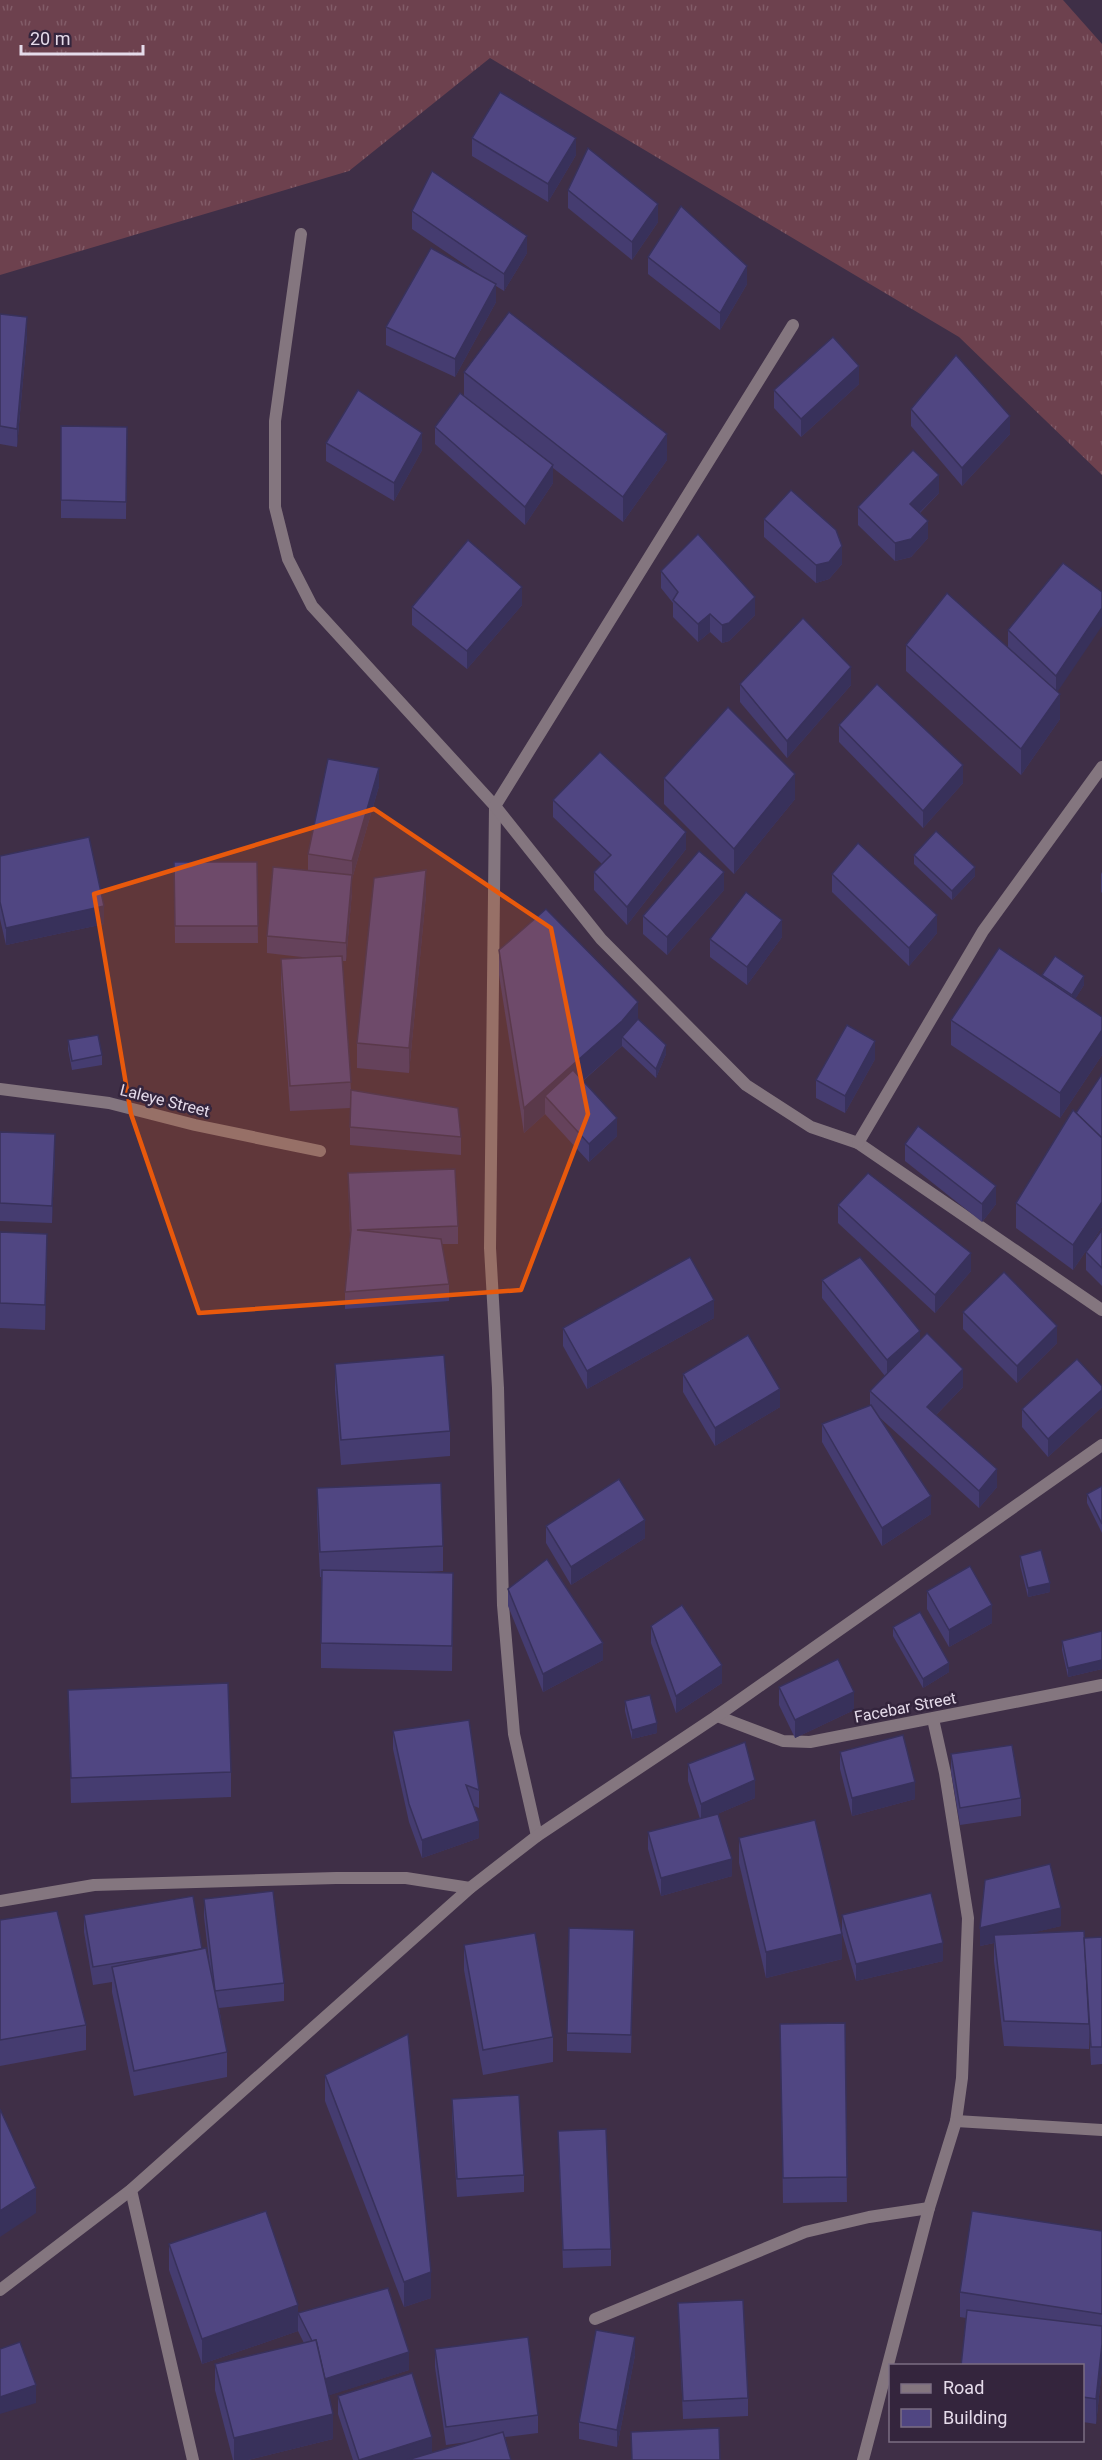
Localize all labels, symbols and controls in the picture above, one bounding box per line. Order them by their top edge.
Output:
scale bar [21,18,142,56]
text: 20 m [30,28,70,49]
street label: Laleye Street [118,1080,212,1121]
street label: Facebar Street [853,1688,958,1727]
legend [889,2364,1084,2442]
text: Road [943,2377,984,2398]
text: Building [943,2407,1007,2428]

